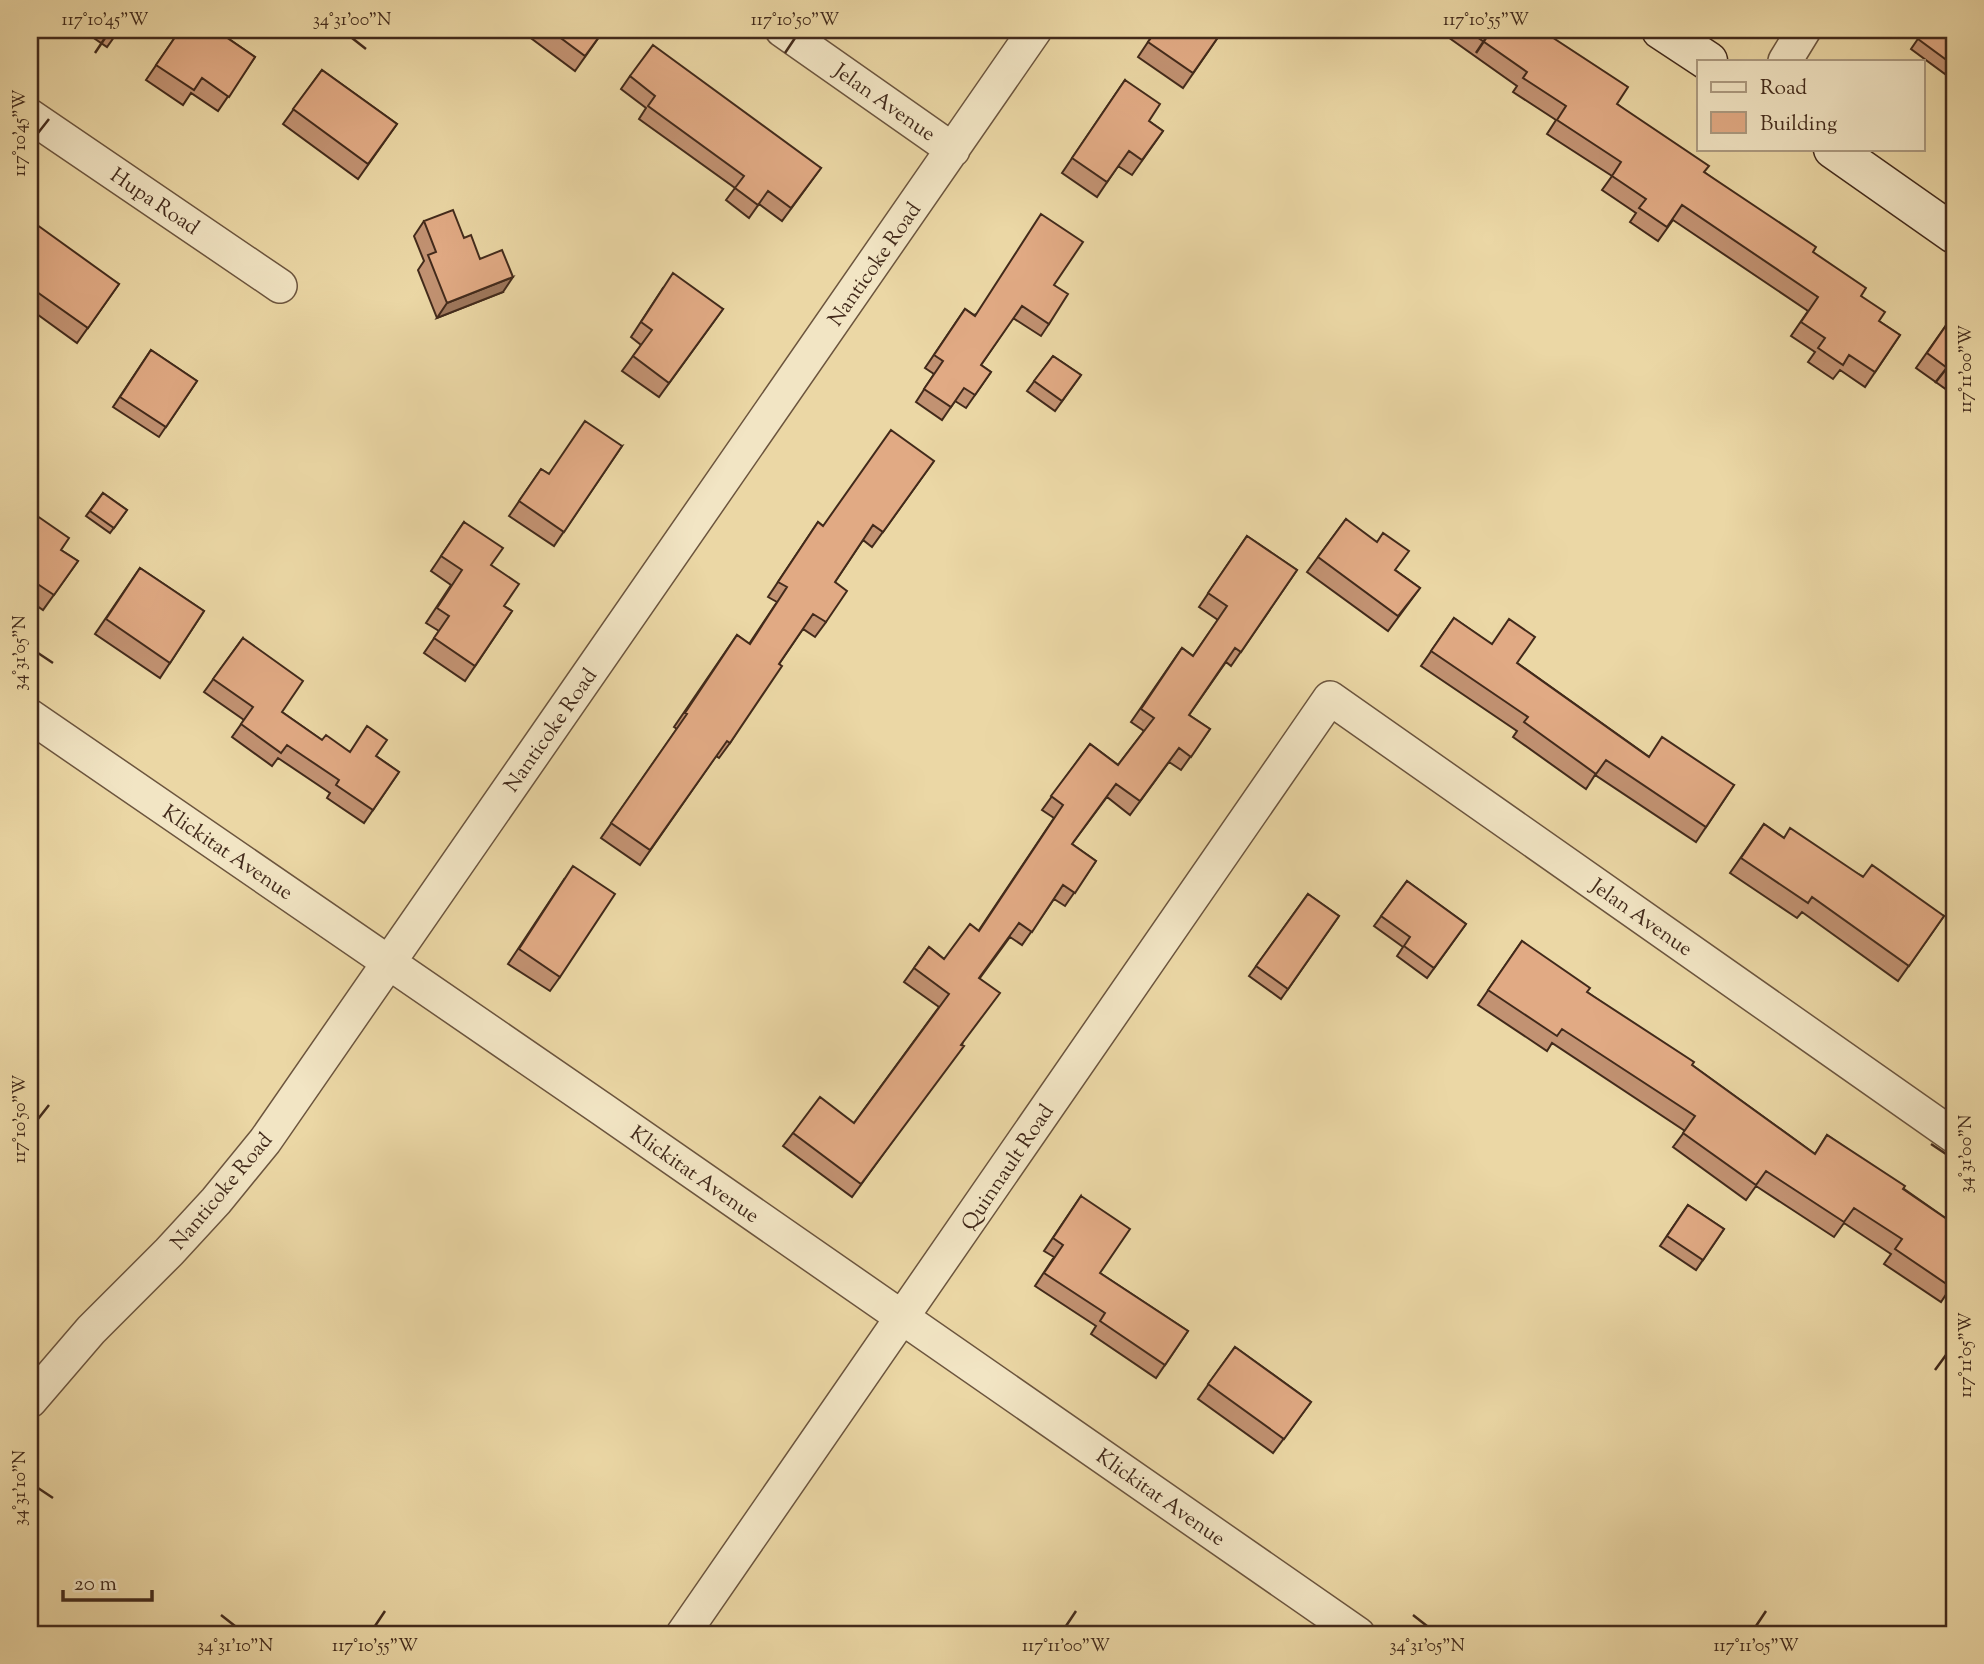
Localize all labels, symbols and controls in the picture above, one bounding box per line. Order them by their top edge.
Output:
text: 117°10'45"W [62,8,148,34]
text: 34°31'00"N [313,8,391,34]
text: 117°10'50"W [751,8,839,34]
text: 117°10'55"W [1443,8,1529,34]
street label: Jelan Avenue [826,57,941,150]
legend [1697,60,1924,150]
text: Road [1760,74,1807,104]
text: 117°10'45"W [8,90,34,176]
text: Building [1760,110,1837,140]
street label: Hupa Road [103,162,205,244]
street label: Nanticoke Road [822,197,930,333]
text: 117°11'00"W [1954,325,1980,413]
text: 34°31'05"N [8,615,34,691]
street label: Nanticoke Road [498,663,606,799]
street label: Klickitat Avenue [155,799,298,909]
street label: Jelan Avenue [1583,872,1698,965]
text: 117°10'50"W [8,1075,34,1163]
street label: Quinnault Road [955,1099,1062,1237]
text: 34°31'00"N [1954,1115,1980,1193]
street label: Klickitat Avenue [623,1120,765,1232]
street label: Nanticoke Road [164,1127,281,1257]
text: 117°11'05"W [1954,1312,1980,1398]
street label: Klickitat Avenue [1089,1443,1231,1555]
text: 34°31'10"N [8,1450,34,1526]
scale bar [63,1559,152,1603]
text: 20 m [74,1570,117,1600]
text: 34°31'10"N [197,1634,273,1660]
text: 117°10'55"W [332,1634,418,1660]
text: 117°11'00"W [1022,1634,1110,1660]
text: 34°31'05"N [1389,1634,1465,1660]
text: 117°11'05"W [1713,1634,1799,1660]

